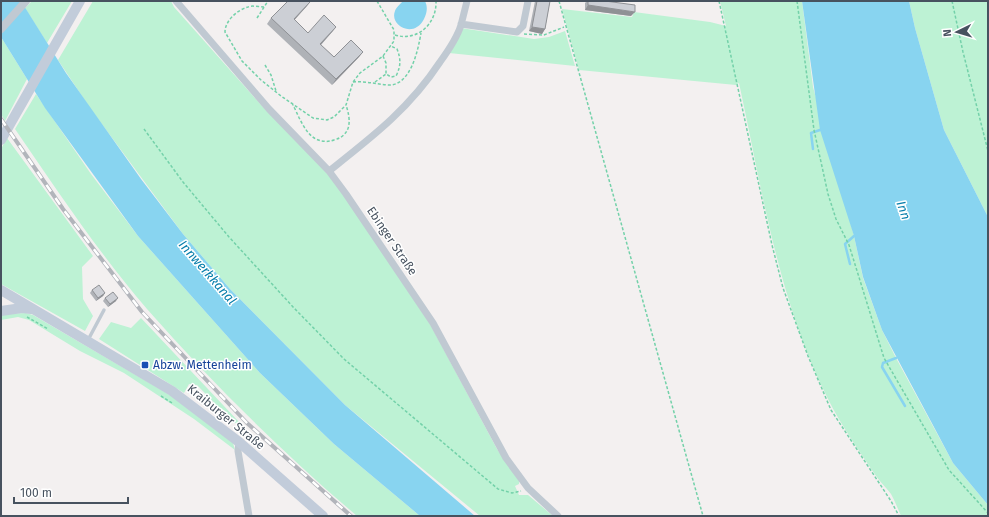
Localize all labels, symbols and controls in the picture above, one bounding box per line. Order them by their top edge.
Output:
north arrow [937,12,977,52]
text: N [941,29,954,37]
water label: Inn [893,199,914,222]
street label: Ebinger Straße [364,204,420,278]
water label: Innwerkkanal [176,237,240,308]
place label: Abzw. Mettenheim [153,358,252,372]
marker: Abzw. Mettenheim [140,360,150,370]
street label: Kraiburger Straße [185,382,267,452]
scale bar [14,479,128,505]
text: 100 m [20,486,52,500]

